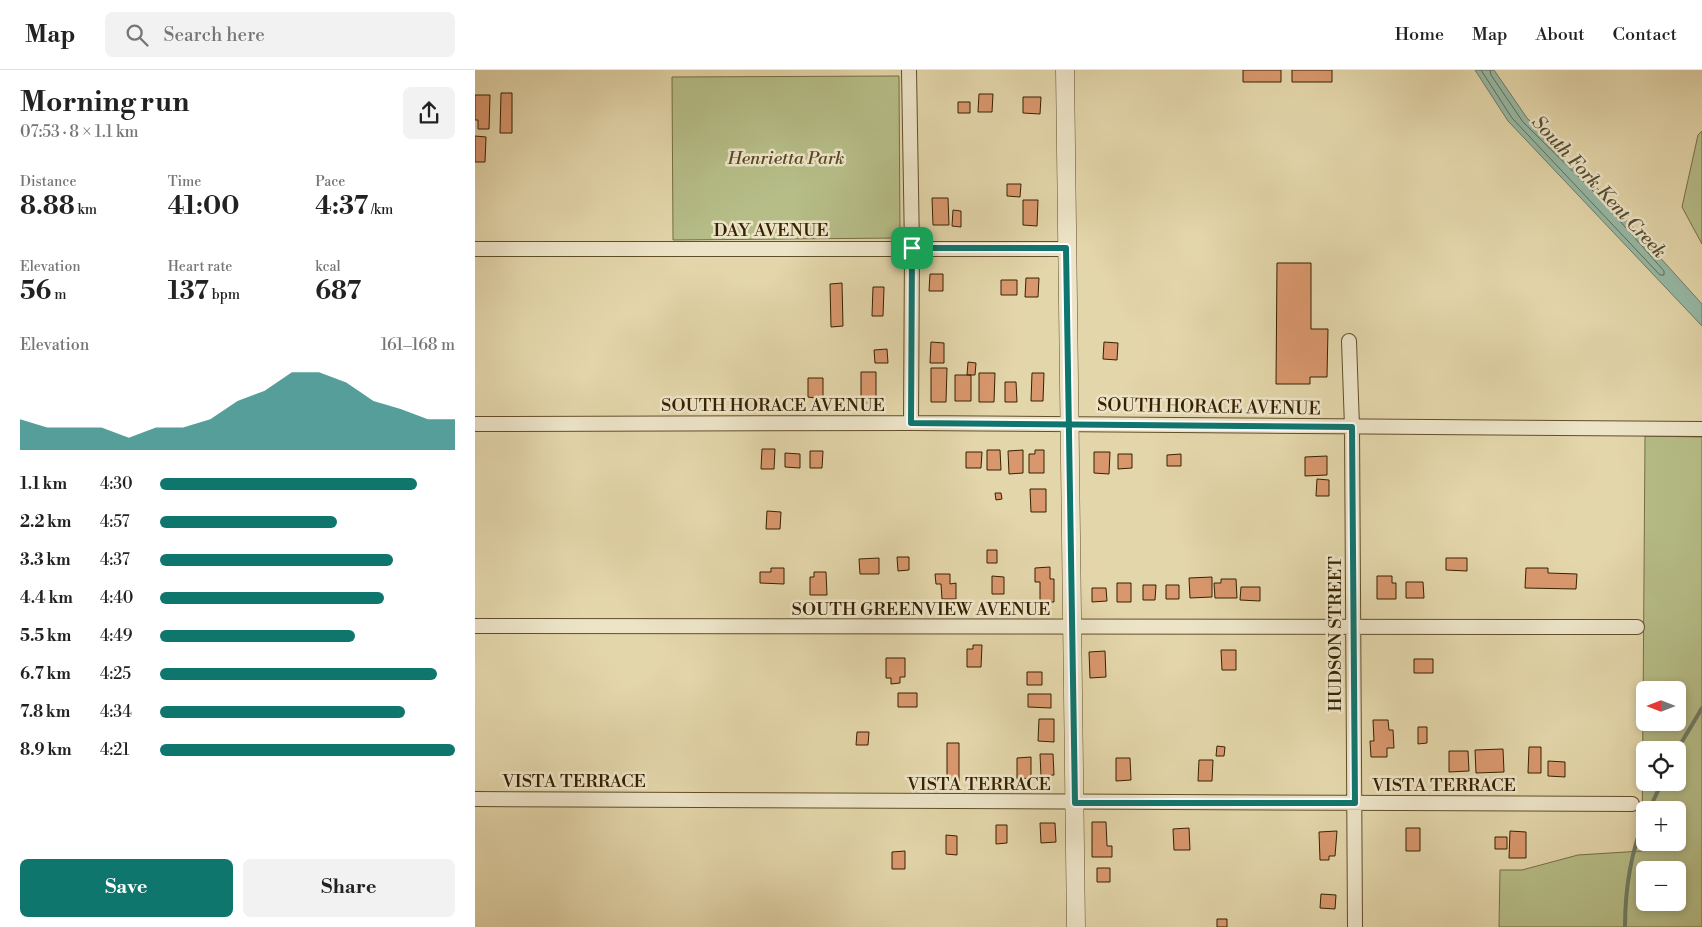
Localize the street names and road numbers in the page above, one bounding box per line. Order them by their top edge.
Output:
street label: DAY AVENUE [713,219,829,242]
street label: SOUTH HORACE AVENUE [661,394,885,417]
street label: SOUTH HORACE AVENUE [1097,394,1321,420]
street label: HUDSON STREET [1324,556,1347,712]
street label: SOUTH GREENVIEW AVENUE [792,598,1050,621]
street label: VISTA TERRACE [501,770,646,793]
street label: VISTA TERRACE [906,773,1051,796]
street label: VISTA TERRACE [1371,774,1516,797]

